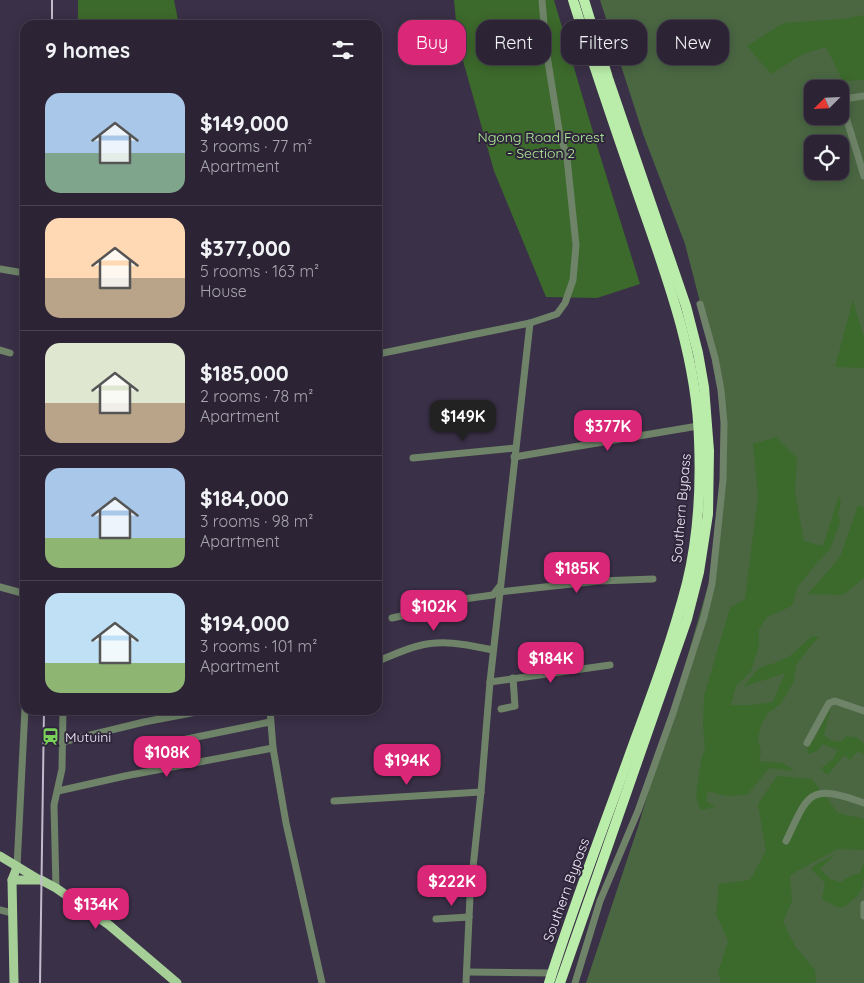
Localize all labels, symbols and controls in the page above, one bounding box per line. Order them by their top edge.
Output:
chip: Buy [398,20,466,65]
chip: Rent [476,20,551,65]
chip: Filters [561,20,647,65]
chip: New [657,20,729,65]
icon: filters [329,36,357,64]
text: 9 homes [45,37,130,63]
north arrow [804,80,849,125]
map controls [804,80,849,180]
text: $149,000 [200,110,289,136]
icon: home [85,113,145,173]
park label: Ngong Road Forest - Section 2 [478,128,605,162]
button: locate [804,135,849,180]
text: 3 rooms · 77 m² [200,136,312,156]
text: Apartment [200,156,280,176]
text: $377,000 [200,235,291,261]
icon: home [85,238,145,298]
text: 5 rooms · 163 m² [200,261,319,281]
text: House [200,281,247,301]
text: $185,000 [200,360,289,386]
icon: home [85,363,145,423]
text: 2 rooms · 78 m² [200,386,313,406]
pin: $149K [428,400,498,442]
text: Apartment [200,406,280,426]
text: $149K [441,406,485,426]
pin: $377K [573,410,643,452]
text: $377K [585,416,631,436]
street label: Southern Bypass [667,453,695,563]
text: $184,000 [200,485,289,511]
icon: home [85,488,145,548]
text: 3 rooms · 98 m² [200,511,313,531]
text: Apartment [200,531,280,551]
pin: $185K [542,552,612,594]
text: $185K [555,558,599,578]
pin: $102K [399,590,469,632]
text: $102K [411,596,457,616]
text: $194,000 [200,610,289,636]
icon: home [85,613,145,673]
text: 3 rooms · 101 m² [200,636,317,656]
pin: $184K [516,642,586,684]
text: $184K [529,648,573,668]
text: Apartment [200,656,280,676]
station icon: Mutuini [41,727,61,747]
place label: Mutuini [65,728,111,746]
pin: $108K [132,736,202,778]
text: $108K [145,742,189,762]
pin: $194K [372,744,442,786]
text: $194K [385,750,429,770]
street label: Southern Bypass [539,836,593,944]
pin: $222K [417,864,487,907]
text: $222K [428,871,476,891]
pin: $134K [61,888,131,930]
text: $134K [74,894,118,914]

